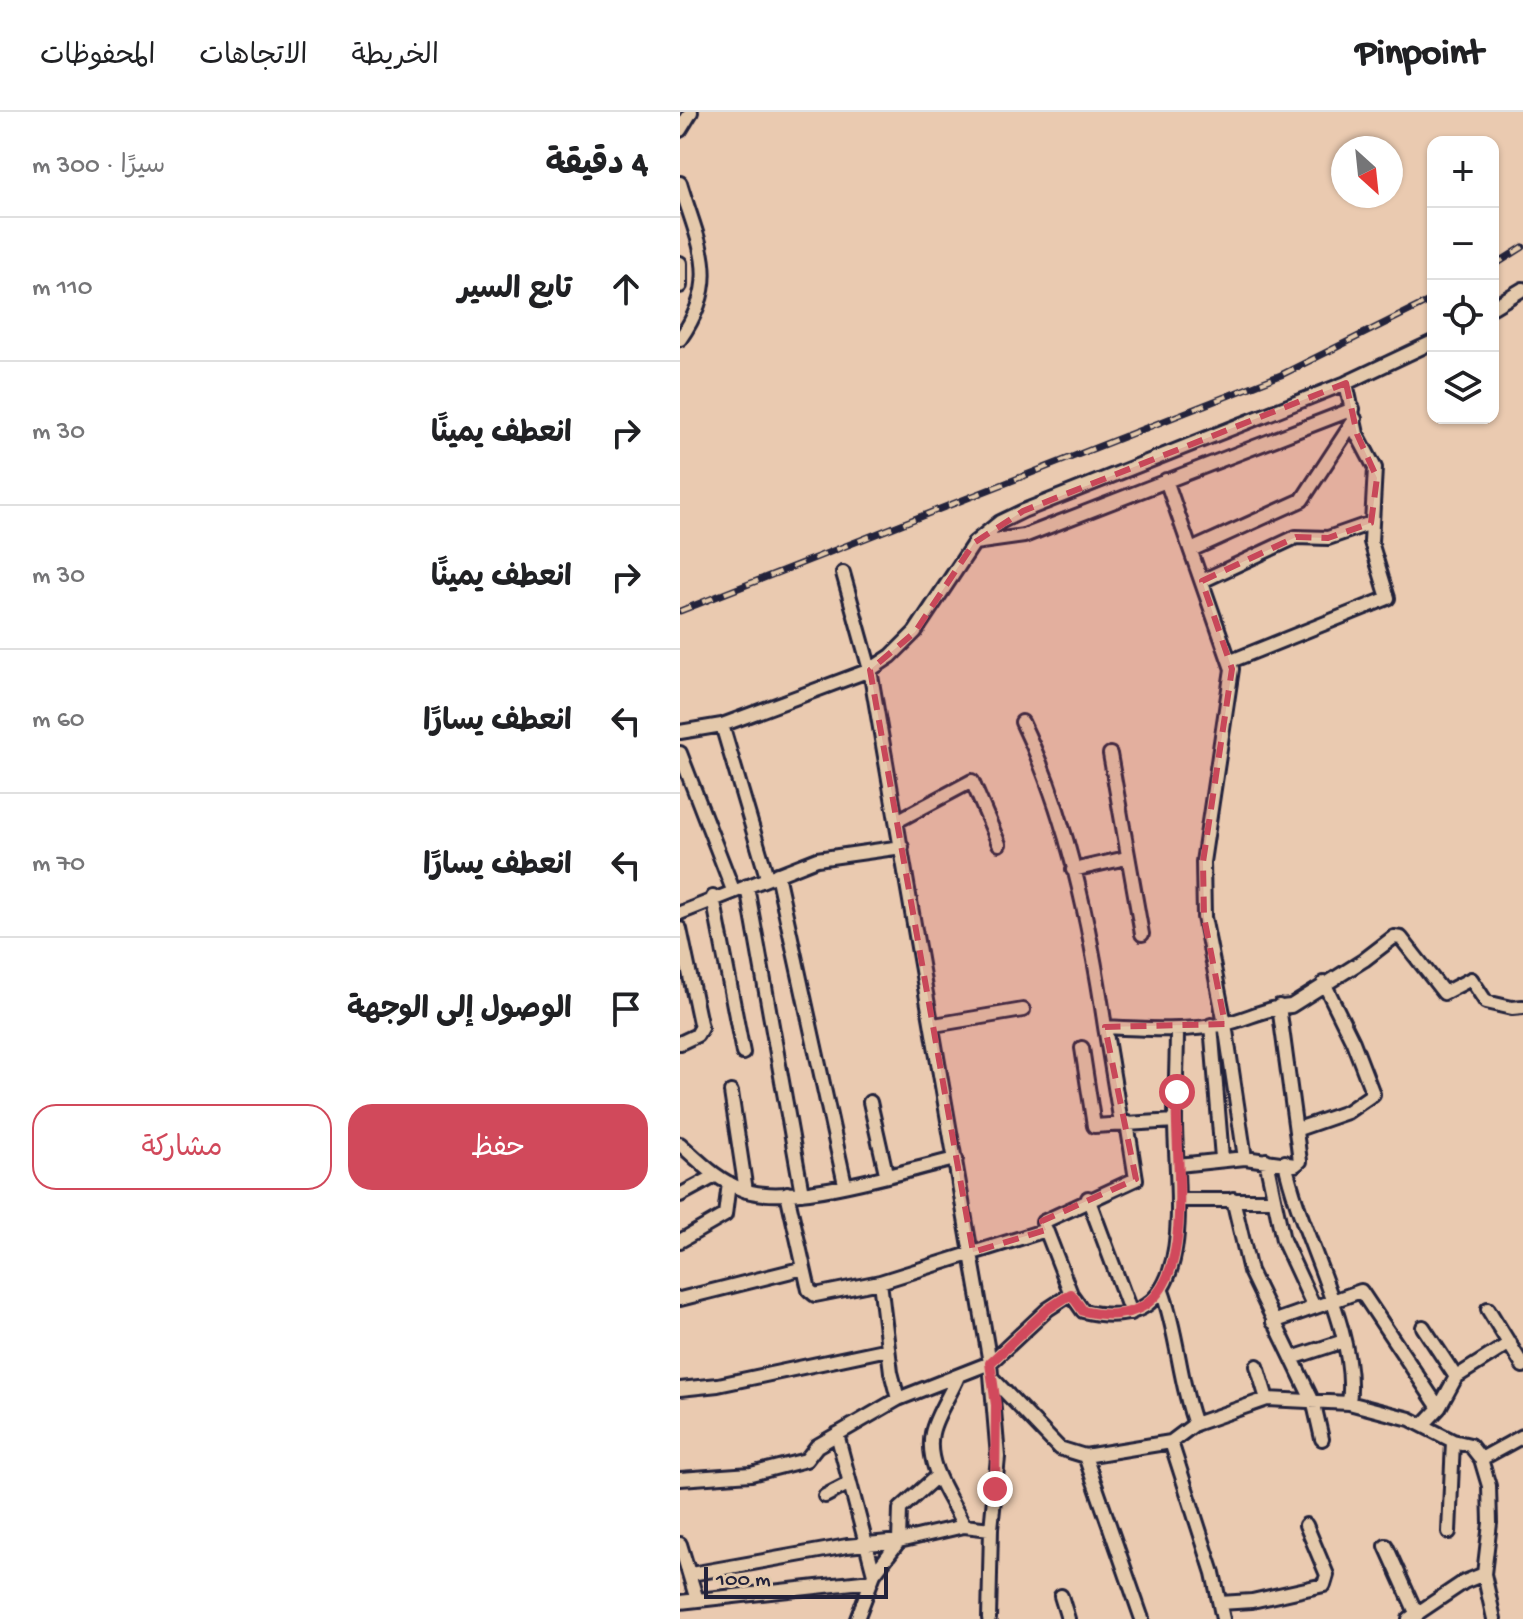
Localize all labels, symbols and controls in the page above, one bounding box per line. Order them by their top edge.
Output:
text: Pinpoint [1356,33,1483,77]
text: المحفوظات [40,41,155,74]
text: الاتجاهات [199,41,307,74]
text: الخريطة [351,41,439,74]
north arrow [1331,136,1403,208]
map controls [1427,136,1499,424]
button: + [1427,136,1499,208]
text: 4 دقيقة [545,147,648,187]
text: سيرًا · 300 m [32,152,165,183]
button: − [1427,208,1499,280]
icon: ahead [604,267,648,311]
text: 110 m [32,274,92,305]
text: تابع السير [458,274,572,309]
button: locate [1427,280,1499,352]
button: layers [1427,352,1499,424]
icon: right [604,411,648,455]
text: 30 m [32,418,85,449]
text: انعطف يمينًا [431,418,572,453]
icon: right [604,555,648,599]
text: 30 m [32,562,85,593]
text: انعطف يمينًا [431,562,572,597]
icon: left [604,699,648,743]
text: 60 m [32,706,85,737]
text: انعطف يسارًا [423,706,572,741]
icon: left [604,843,648,887]
text: 70 m [32,850,85,881]
text: انعطف يسارًا [423,850,572,885]
icon: arrive [604,987,648,1031]
text: الوصول إلى الوجهة [347,994,572,1029]
route start [1159,1074,1195,1110]
button: مشاركة [32,1104,332,1190]
button: حفظ [348,1104,648,1190]
route end [977,1471,1013,1507]
scale bar [704,1563,888,1599]
text: 100 m [716,1568,771,1594]

